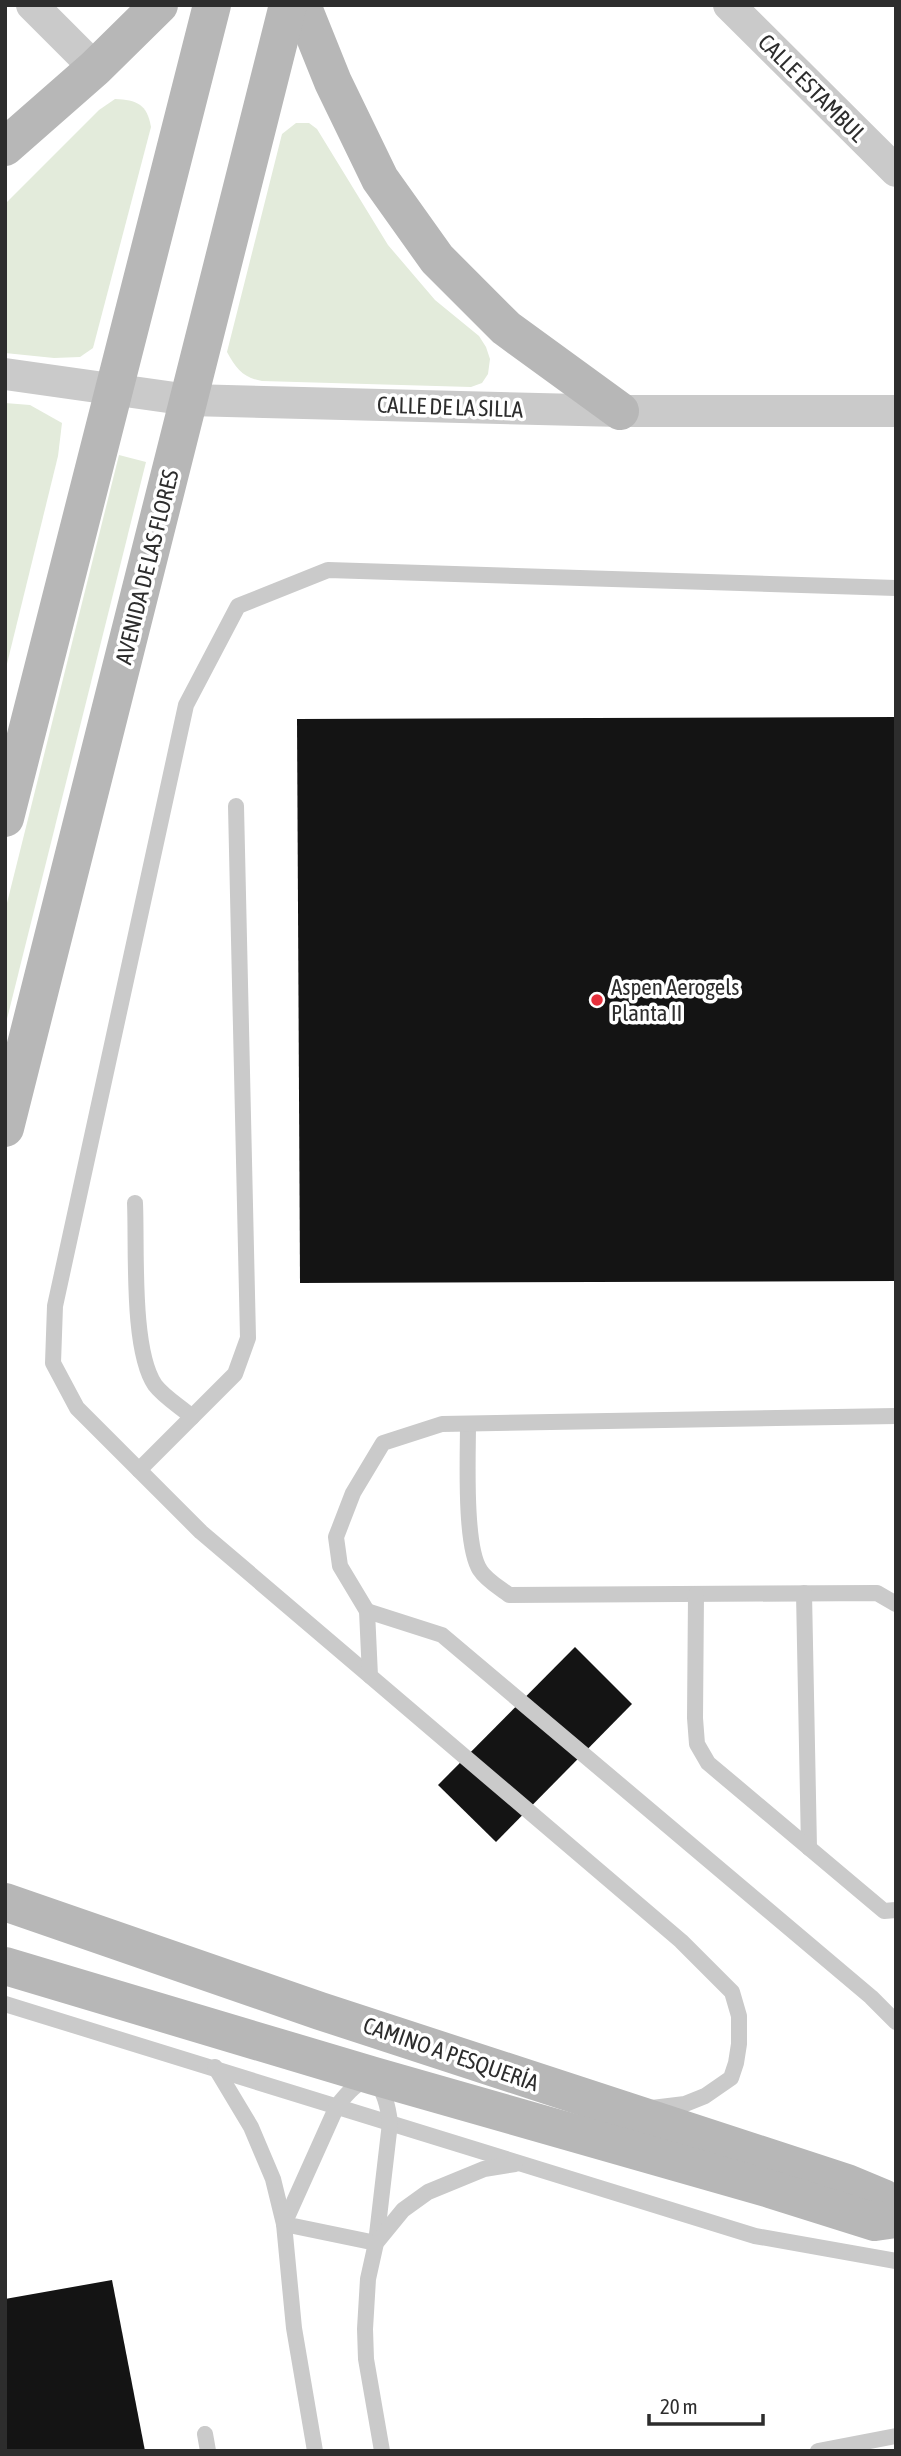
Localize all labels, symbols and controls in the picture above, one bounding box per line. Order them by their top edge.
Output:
street label: CALLE ESTAMBUL [753,29,871,147]
street label: CALLE DE LA SILLA [377,391,524,423]
street label: AVENIDA DE LAS FLORES [110,467,184,667]
place label: Aspen Aerogels Planta II [611,974,739,1026]
marker: Aspen Aerogels Planta II [589,992,605,1008]
street label: CAMINO A PESQUERÍA [360,2012,543,2096]
scale bar [649,2382,763,2426]
text: 20 m [660,2394,698,2418]

